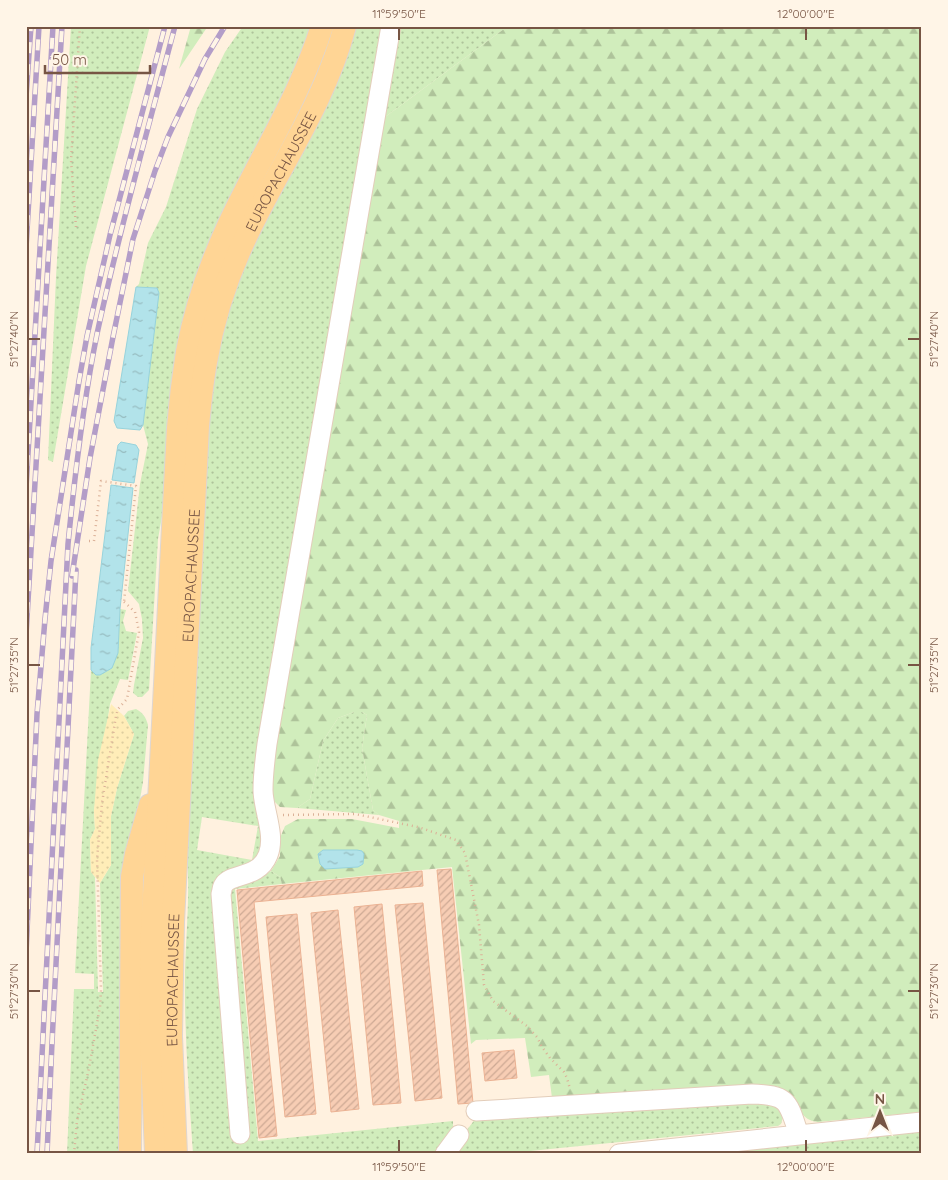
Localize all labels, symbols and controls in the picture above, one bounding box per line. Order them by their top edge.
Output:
text: 11°59'50"E [372,6,426,21]
text: 12°00'00"E [777,6,835,21]
scale bar [45,42,150,74]
text: 50 m [52,50,87,69]
street label: EUROPACHAUSSEE [241,108,320,234]
text: 51°27'40"N [6,311,21,367]
text: 51°27'40"N [926,311,941,367]
street label: EUROPACHAUSSEE [178,509,203,643]
text: 51°27'35"N [6,637,21,693]
text: 51°27'35"N [926,637,941,693]
street label: EUROPACHAUSSEE [161,913,183,1047]
text: 51°27'30"N [6,963,21,1019]
text: 51°27'30"N [926,963,941,1019]
north arrow [856,1088,906,1138]
text: N [875,1090,885,1108]
text: 11°59'50"E [372,1159,426,1174]
text: 12°00'00"E [777,1159,835,1174]

